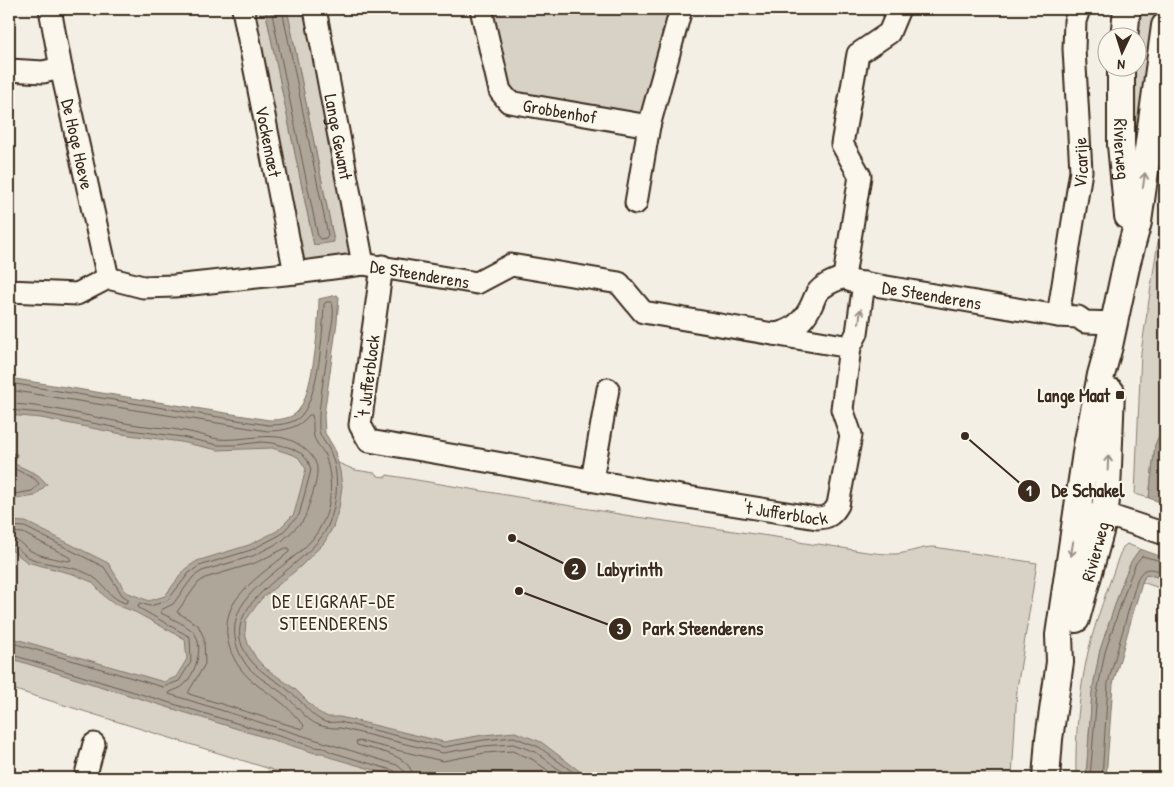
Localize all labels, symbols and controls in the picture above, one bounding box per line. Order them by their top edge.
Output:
north arrow [1096,28,1146,78]
text: N [1116,56,1125,75]
street label: Lange Gewant [319,92,360,183]
street label: Grobbenhof [521,92,599,129]
street label: De Hoge Hoeve [56,96,100,192]
street label: Vockemaet [250,104,288,180]
street label: Rivierweg [1108,118,1137,181]
street label: Vicarije [1066,137,1094,190]
one-way arrow [1139,172,1149,188]
street label: De Steenderens [368,253,471,294]
street label: De Steenderens [880,274,983,315]
one-way arrow [855,308,865,324]
street label: 't Jufferblock [350,333,386,421]
place label: Lange Maat [1038,383,1111,409]
marker: Lange Maat [1114,389,1126,401]
one-way arrow [1104,455,1113,471]
callout: De Schakel [1017,474,1135,508]
text: De Schakel [1052,477,1125,503]
text: 1 [1026,480,1032,501]
street label: 't Jufferblock [741,494,830,531]
street label: Rivierweg [1074,519,1115,584]
one-way arrow [1067,540,1077,556]
callout: Labyrinth [563,552,673,586]
text: Labyrinth [597,556,663,583]
text: 2 [571,558,579,579]
district label: DE LEIGRAAF-DE STEENDERENS [272,588,396,636]
callout: Park Steenderens [608,612,774,646]
text: Park Steenderens [643,615,764,641]
text: 3 [617,618,624,639]

